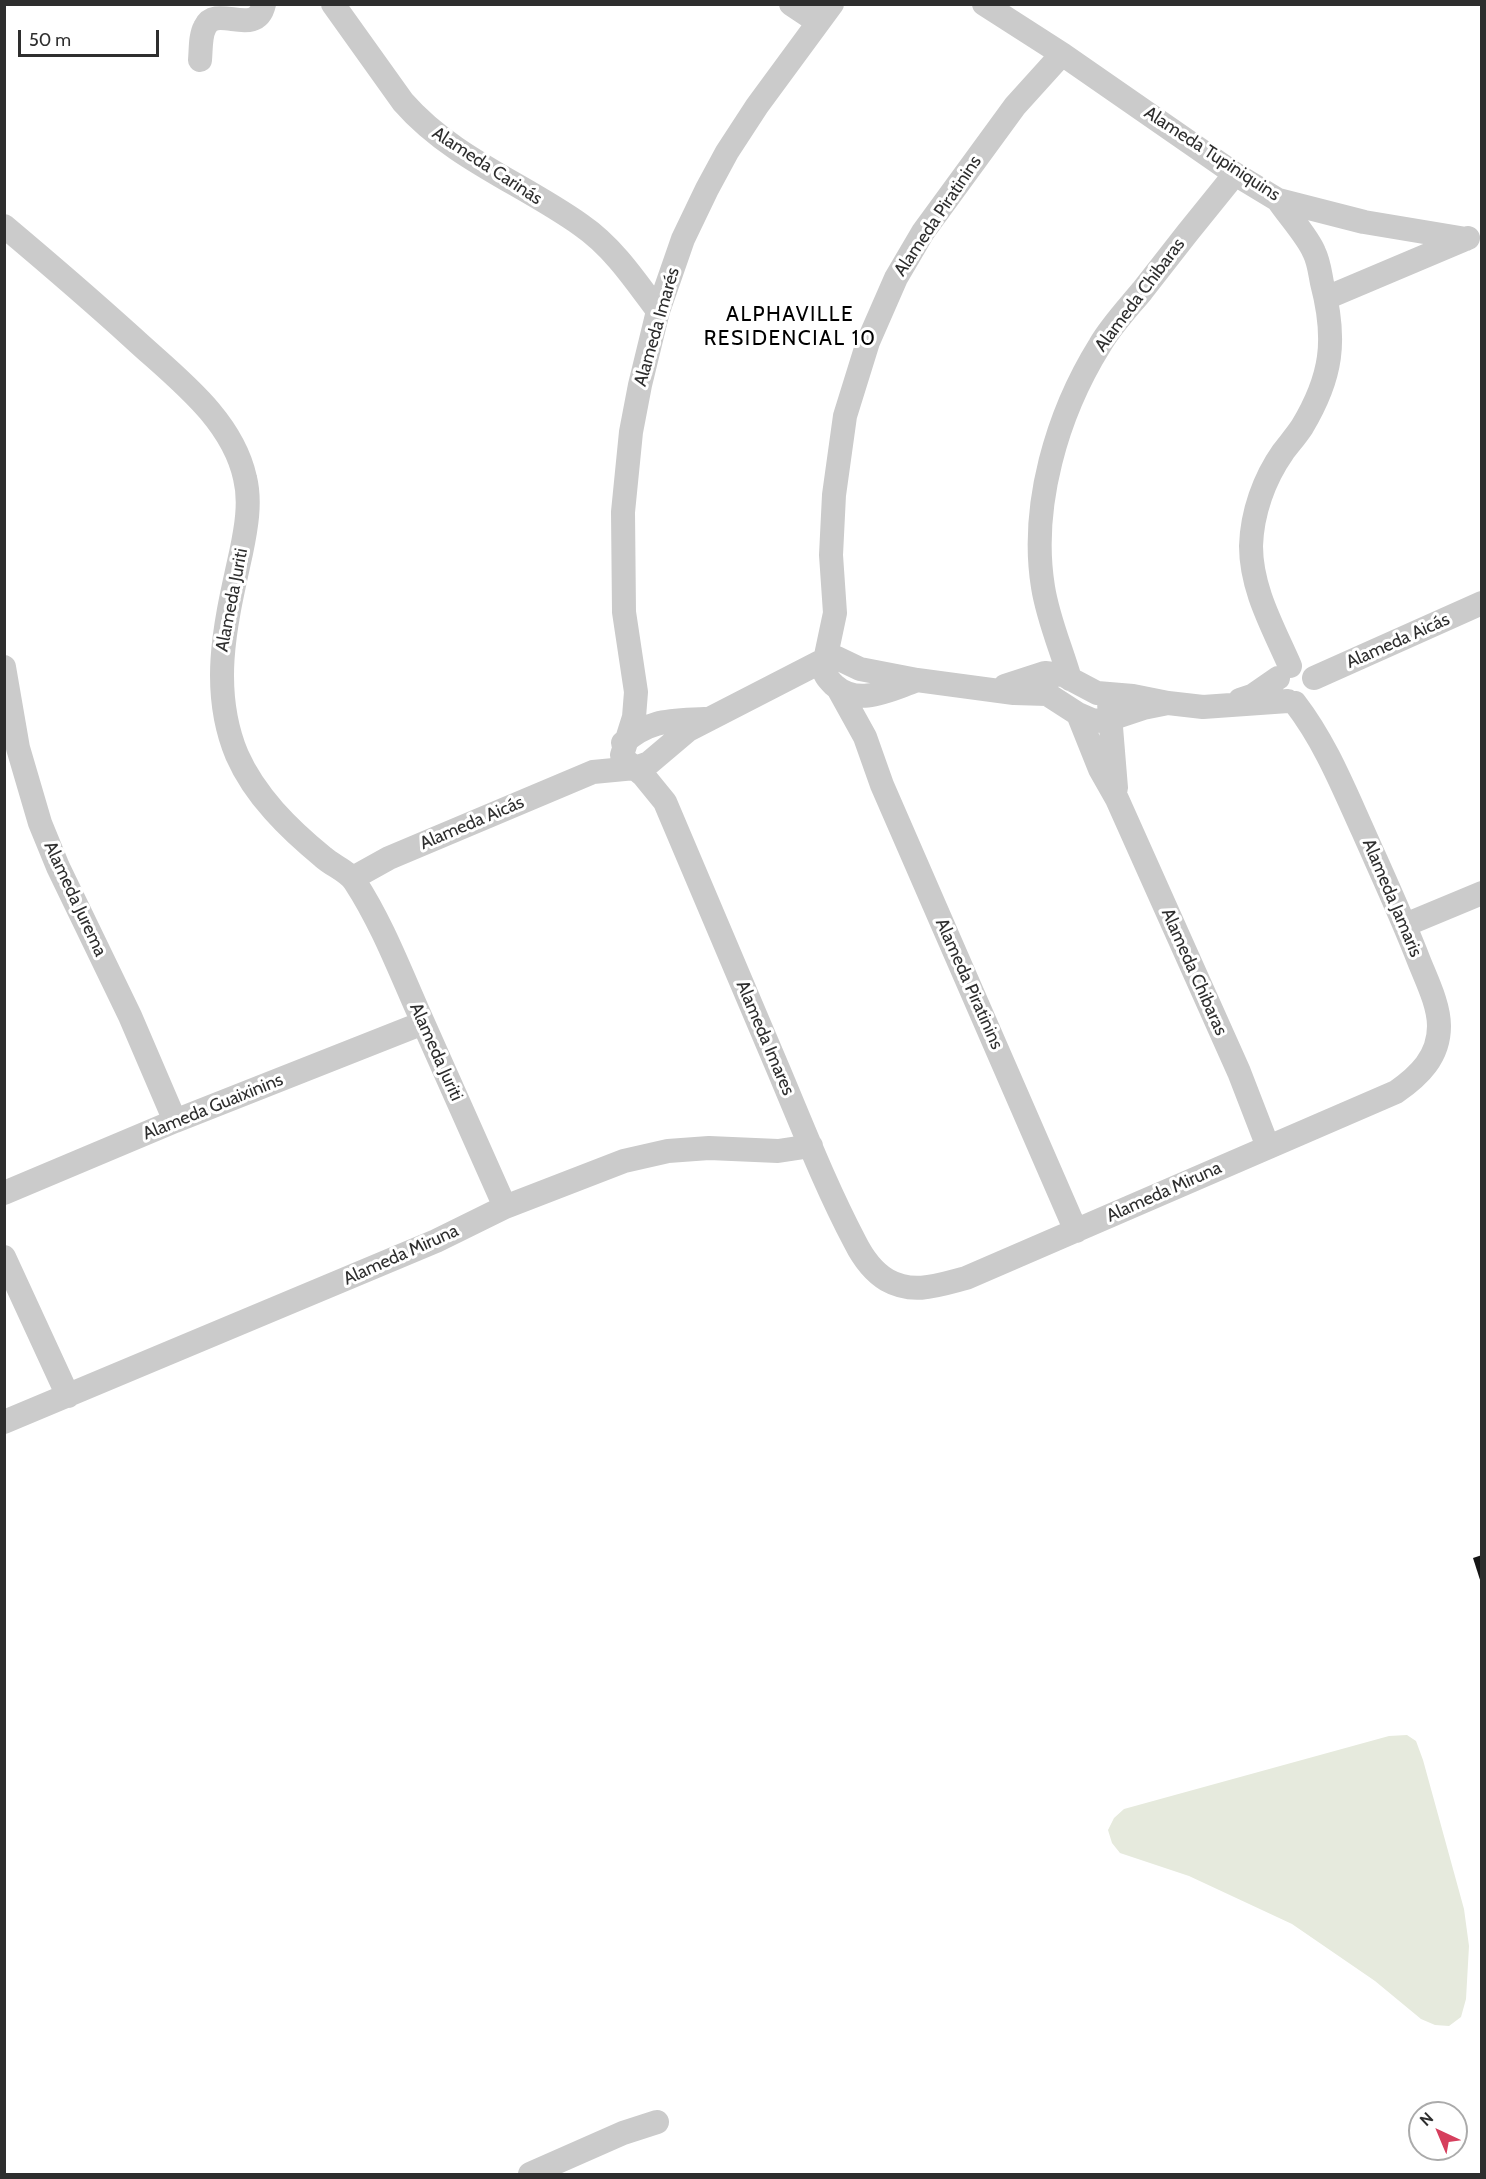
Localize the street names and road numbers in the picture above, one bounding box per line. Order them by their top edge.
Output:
street label: Alameda Tupiniquins [1140,102,1284,206]
street label: Alameda Carinás [428,122,546,210]
street label: Alameda Piratinins [890,152,986,280]
street label: Alameda Chibaras [1090,234,1190,356]
street label: Alameda Imarés [630,265,684,389]
street label: Alameda Juriti [211,547,253,653]
street label: Alameda Aicás [1343,609,1453,673]
street label: Alameda Aicás [417,791,527,855]
street label: Alameda Jamaris [1357,836,1427,960]
street label: Alameda Jurema [39,838,111,960]
street label: Alameda Chibaras [1156,905,1232,1039]
street label: Alameda Piratinins [930,915,1008,1053]
street label: Alameda Imares [731,977,799,1099]
street label: Alameda Juriti [405,1000,467,1104]
street label: Alameda Guaixinins [140,1069,286,1145]
street label: Alameda Miruna [1103,1157,1225,1227]
street label: Alameda Miruna [340,1220,462,1290]

